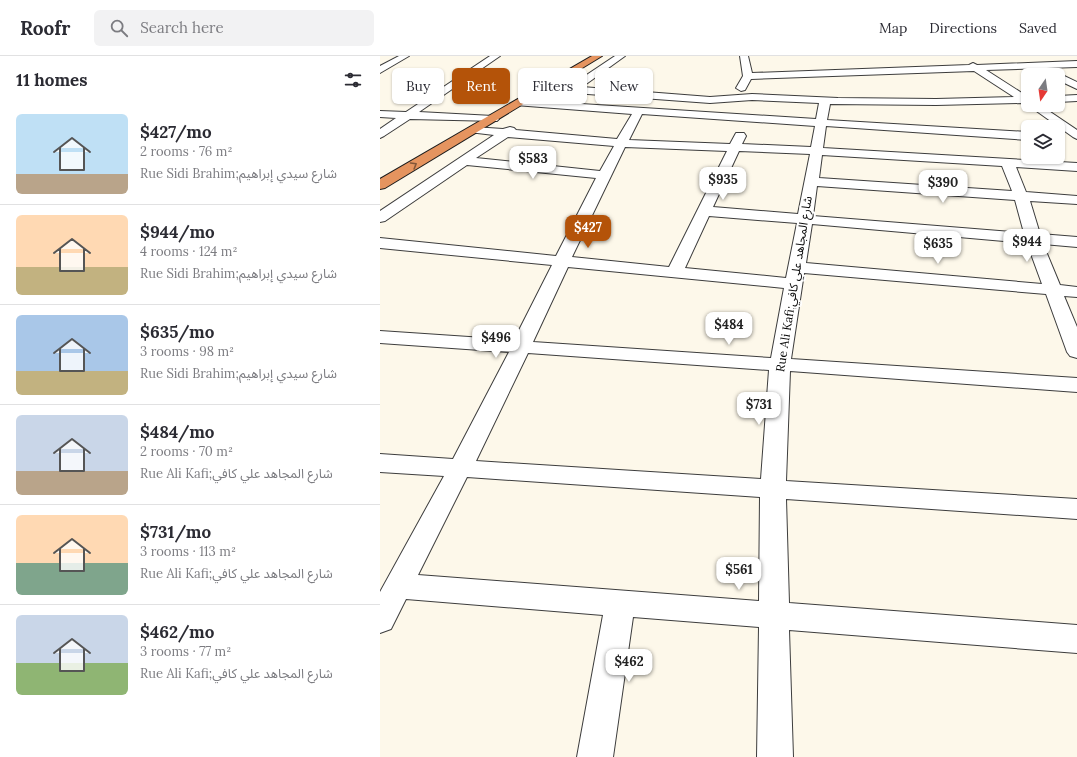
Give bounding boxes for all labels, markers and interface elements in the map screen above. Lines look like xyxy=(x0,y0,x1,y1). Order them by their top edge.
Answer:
search box xyxy=(94,10,374,46)
text: Roofr xyxy=(20,16,70,40)
icon: search xyxy=(108,17,130,39)
text: Search here xyxy=(140,18,224,37)
text: Map xyxy=(879,19,907,37)
text: Directions xyxy=(929,19,997,37)
text: Saved xyxy=(1019,19,1057,37)
chip: Buy xyxy=(392,68,444,104)
chip: Rent xyxy=(452,68,510,104)
chip: Filters xyxy=(518,68,587,104)
chip: New xyxy=(595,68,653,104)
north arrow xyxy=(1021,68,1065,112)
map controls xyxy=(1021,68,1065,164)
text: 11 homes xyxy=(16,69,88,91)
icon: filters xyxy=(342,69,364,91)
button: layers xyxy=(1021,120,1065,164)
text: $427/mo xyxy=(140,121,212,143)
icon: home xyxy=(48,130,96,178)
text: 2 rooms · 76 m² xyxy=(140,143,232,160)
pin: $583 xyxy=(509,146,557,180)
text: $583 xyxy=(518,150,548,167)
one-way arrow xyxy=(410,163,417,170)
text: Rue Sidi Brahim;شارع سيدي إبراهيم xyxy=(140,165,337,182)
pin: $935 xyxy=(699,167,747,201)
pin: $390 xyxy=(919,170,967,204)
text: $935 xyxy=(708,171,738,188)
text: $390 xyxy=(928,174,958,191)
street label: Rue Ali Kafi;شارع المجاهد علي كافي xyxy=(772,195,818,373)
pin: $427 xyxy=(564,215,612,249)
text: $427 xyxy=(574,219,602,236)
text: $944/mo xyxy=(140,221,215,243)
pin: $944 xyxy=(1003,229,1051,263)
icon: home xyxy=(48,231,96,279)
pin: $635 xyxy=(914,231,962,265)
text: $944 xyxy=(1012,233,1042,250)
text: $635 xyxy=(923,235,953,252)
text: 4 rooms · 124 m² xyxy=(140,243,237,260)
text: Rue Sidi Brahim;شارع سيدي إبراهيم xyxy=(140,265,337,282)
pin: $484 xyxy=(705,312,753,346)
text: $484 xyxy=(714,316,744,333)
text: $635/mo xyxy=(140,321,214,343)
pin: $496 xyxy=(472,325,520,359)
text: $496 xyxy=(481,329,511,346)
icon: home xyxy=(48,331,96,379)
text: 3 rooms · 98 m² xyxy=(140,343,234,360)
text: Rue Sidi Brahim;شارع سيدي إبراهيم xyxy=(140,365,337,382)
pin: $731 xyxy=(735,392,783,426)
text: $731 xyxy=(746,396,772,413)
text: $484/mo xyxy=(140,421,214,443)
icon: home xyxy=(48,431,96,479)
text: 2 rooms · 70 m² xyxy=(140,443,233,460)
text: Rue Ali Kafi;شارع المجاهد علي كافي xyxy=(140,465,333,482)
text: $731/mo xyxy=(140,521,211,543)
icon: home xyxy=(48,531,96,579)
text: 3 rooms · 113 m² xyxy=(140,543,236,560)
pin: $561 xyxy=(715,557,763,591)
text: $561 xyxy=(725,561,753,578)
text: Rue Ali Kafi;شارع المجاهد علي كافي xyxy=(140,565,333,582)
text: $462/mo xyxy=(140,621,214,643)
icon: home xyxy=(48,631,96,679)
text: 3 rooms · 77 m² xyxy=(140,643,231,660)
pin: $462 xyxy=(605,649,653,683)
text: $462 xyxy=(614,653,644,670)
text: Rue Ali Kafi;شارع المجاهد علي كافي xyxy=(140,665,333,682)

